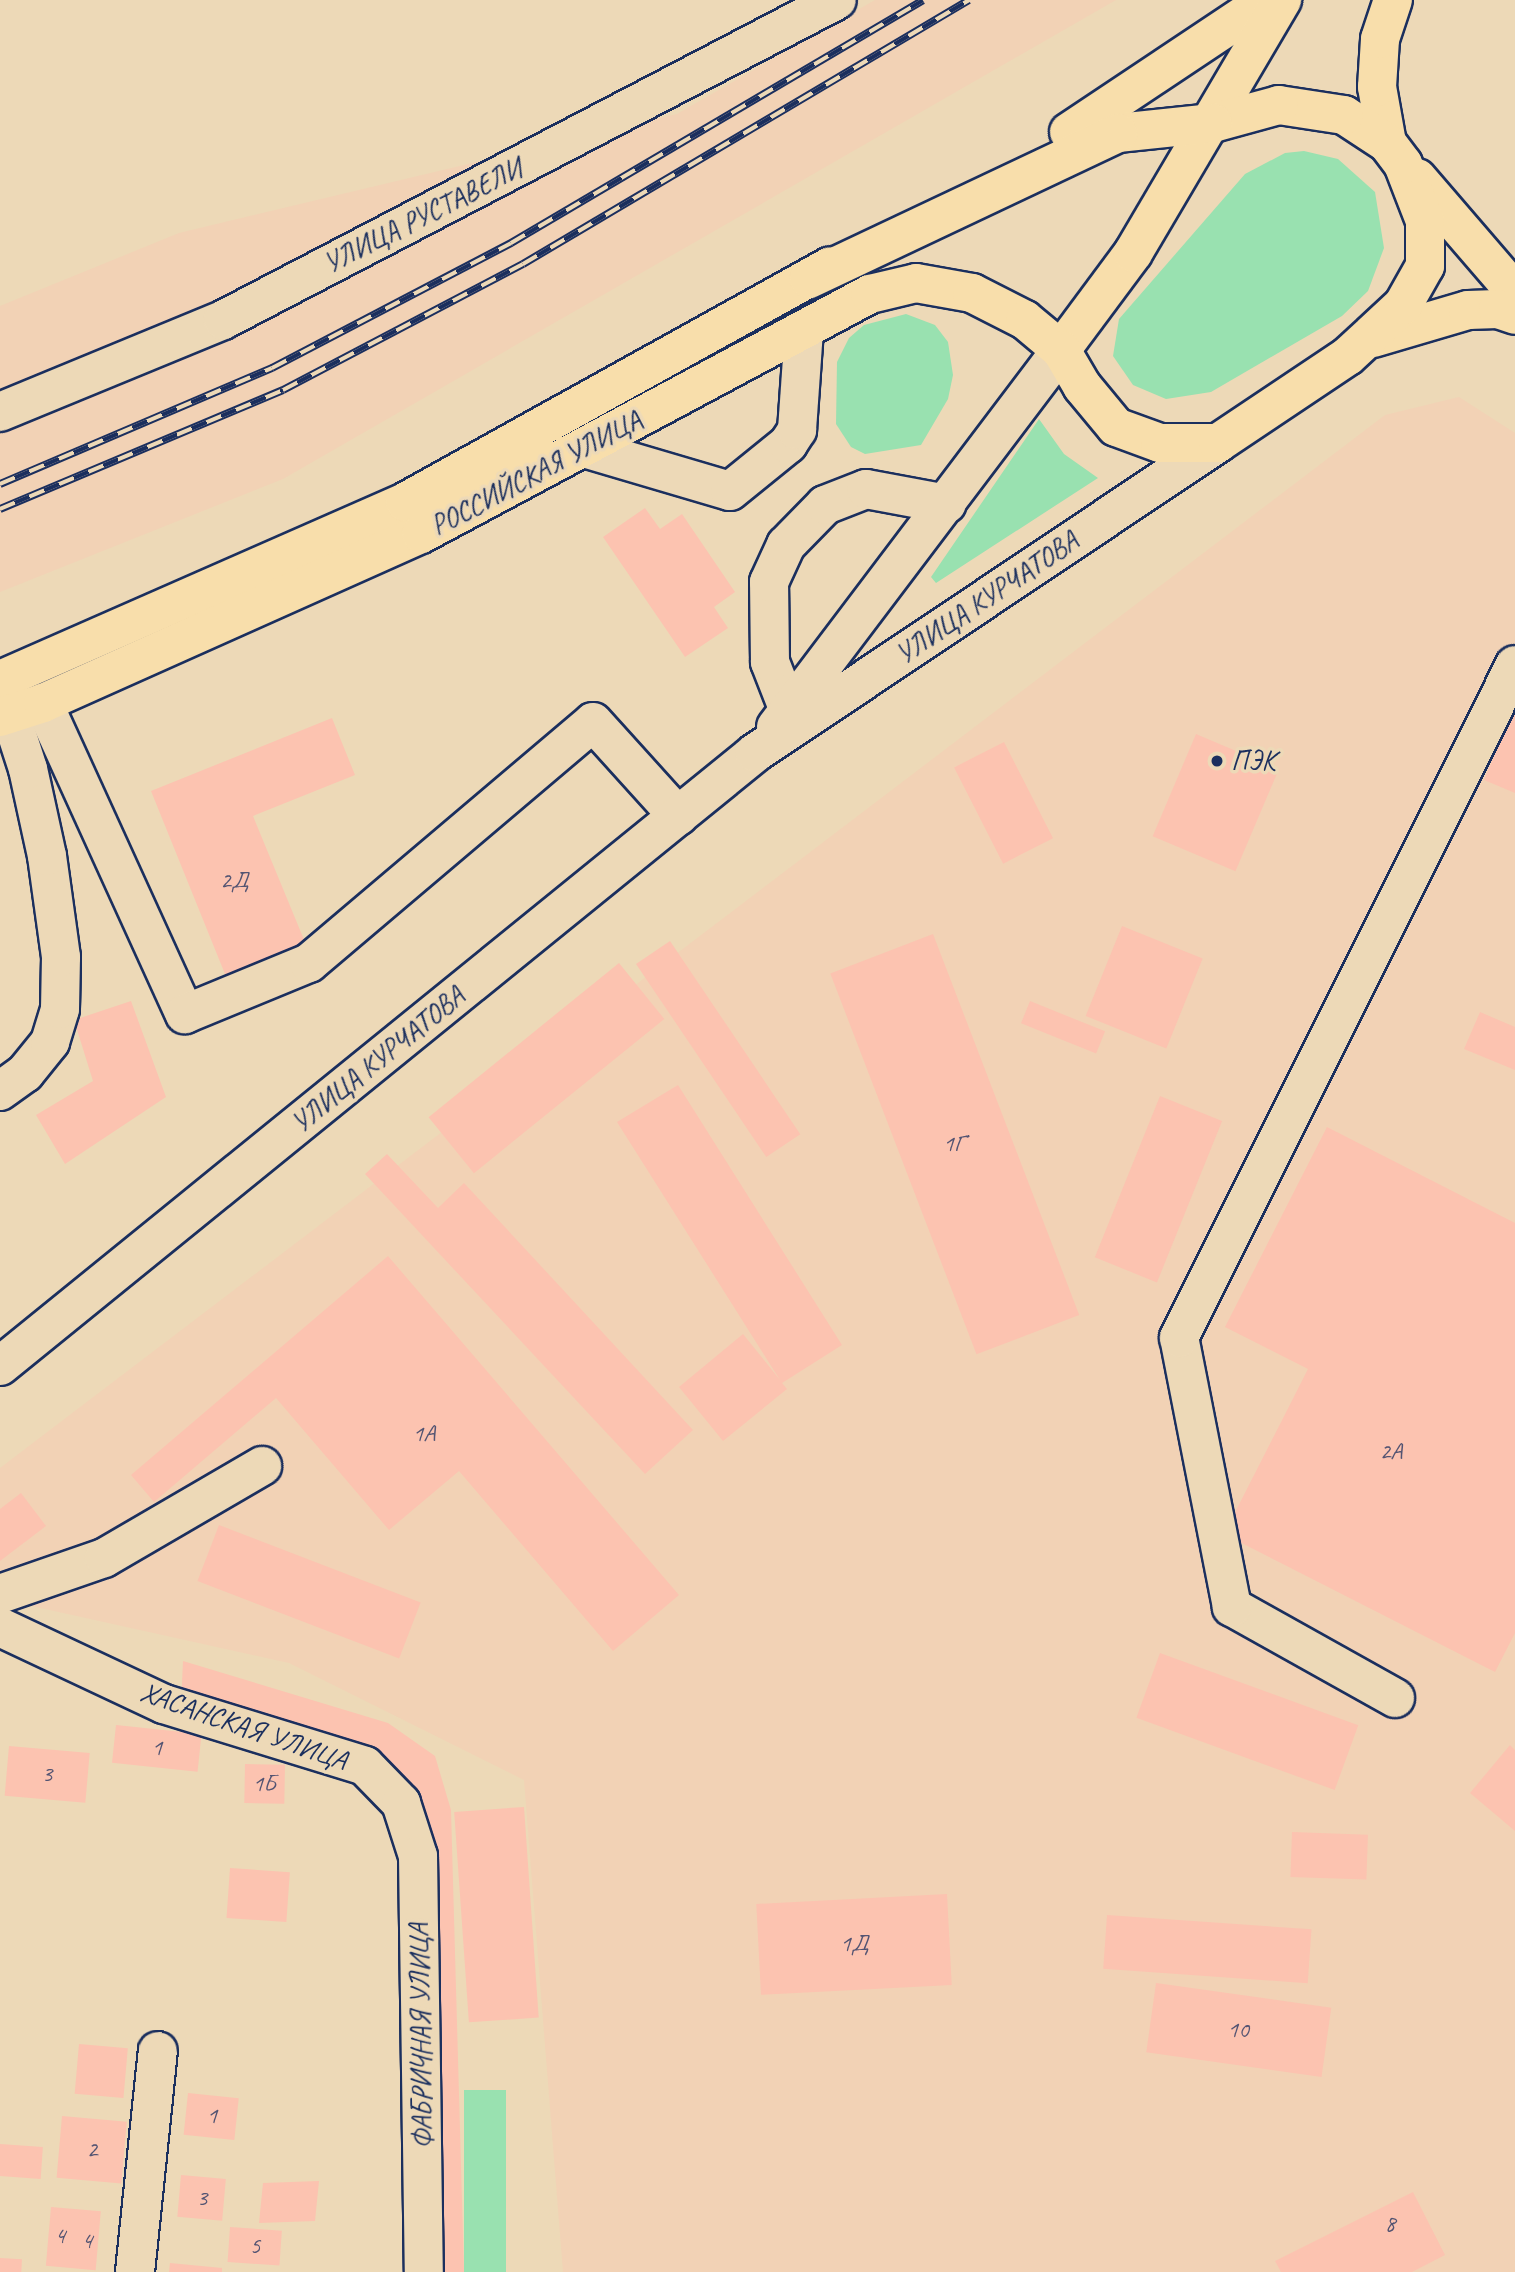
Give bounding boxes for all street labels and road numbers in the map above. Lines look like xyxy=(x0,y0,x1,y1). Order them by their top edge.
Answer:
street label: УЛИЦА РУСТАВЕЛИ xyxy=(318,152,528,280)
street label: РОССИЙСКАЯ УЛИЦА xyxy=(426,404,646,542)
street label: УЛИЦА КУРЧАТОВА xyxy=(890,525,1084,671)
street label: УЛИЦА КУРЧАТОВА xyxy=(285,980,471,1140)
street label: ХАСАНСКАЯ УЛИЦА xyxy=(137,1675,351,1777)
street label: ФАБРИЧНАЯ УЛИЦА xyxy=(402,1923,440,2149)

